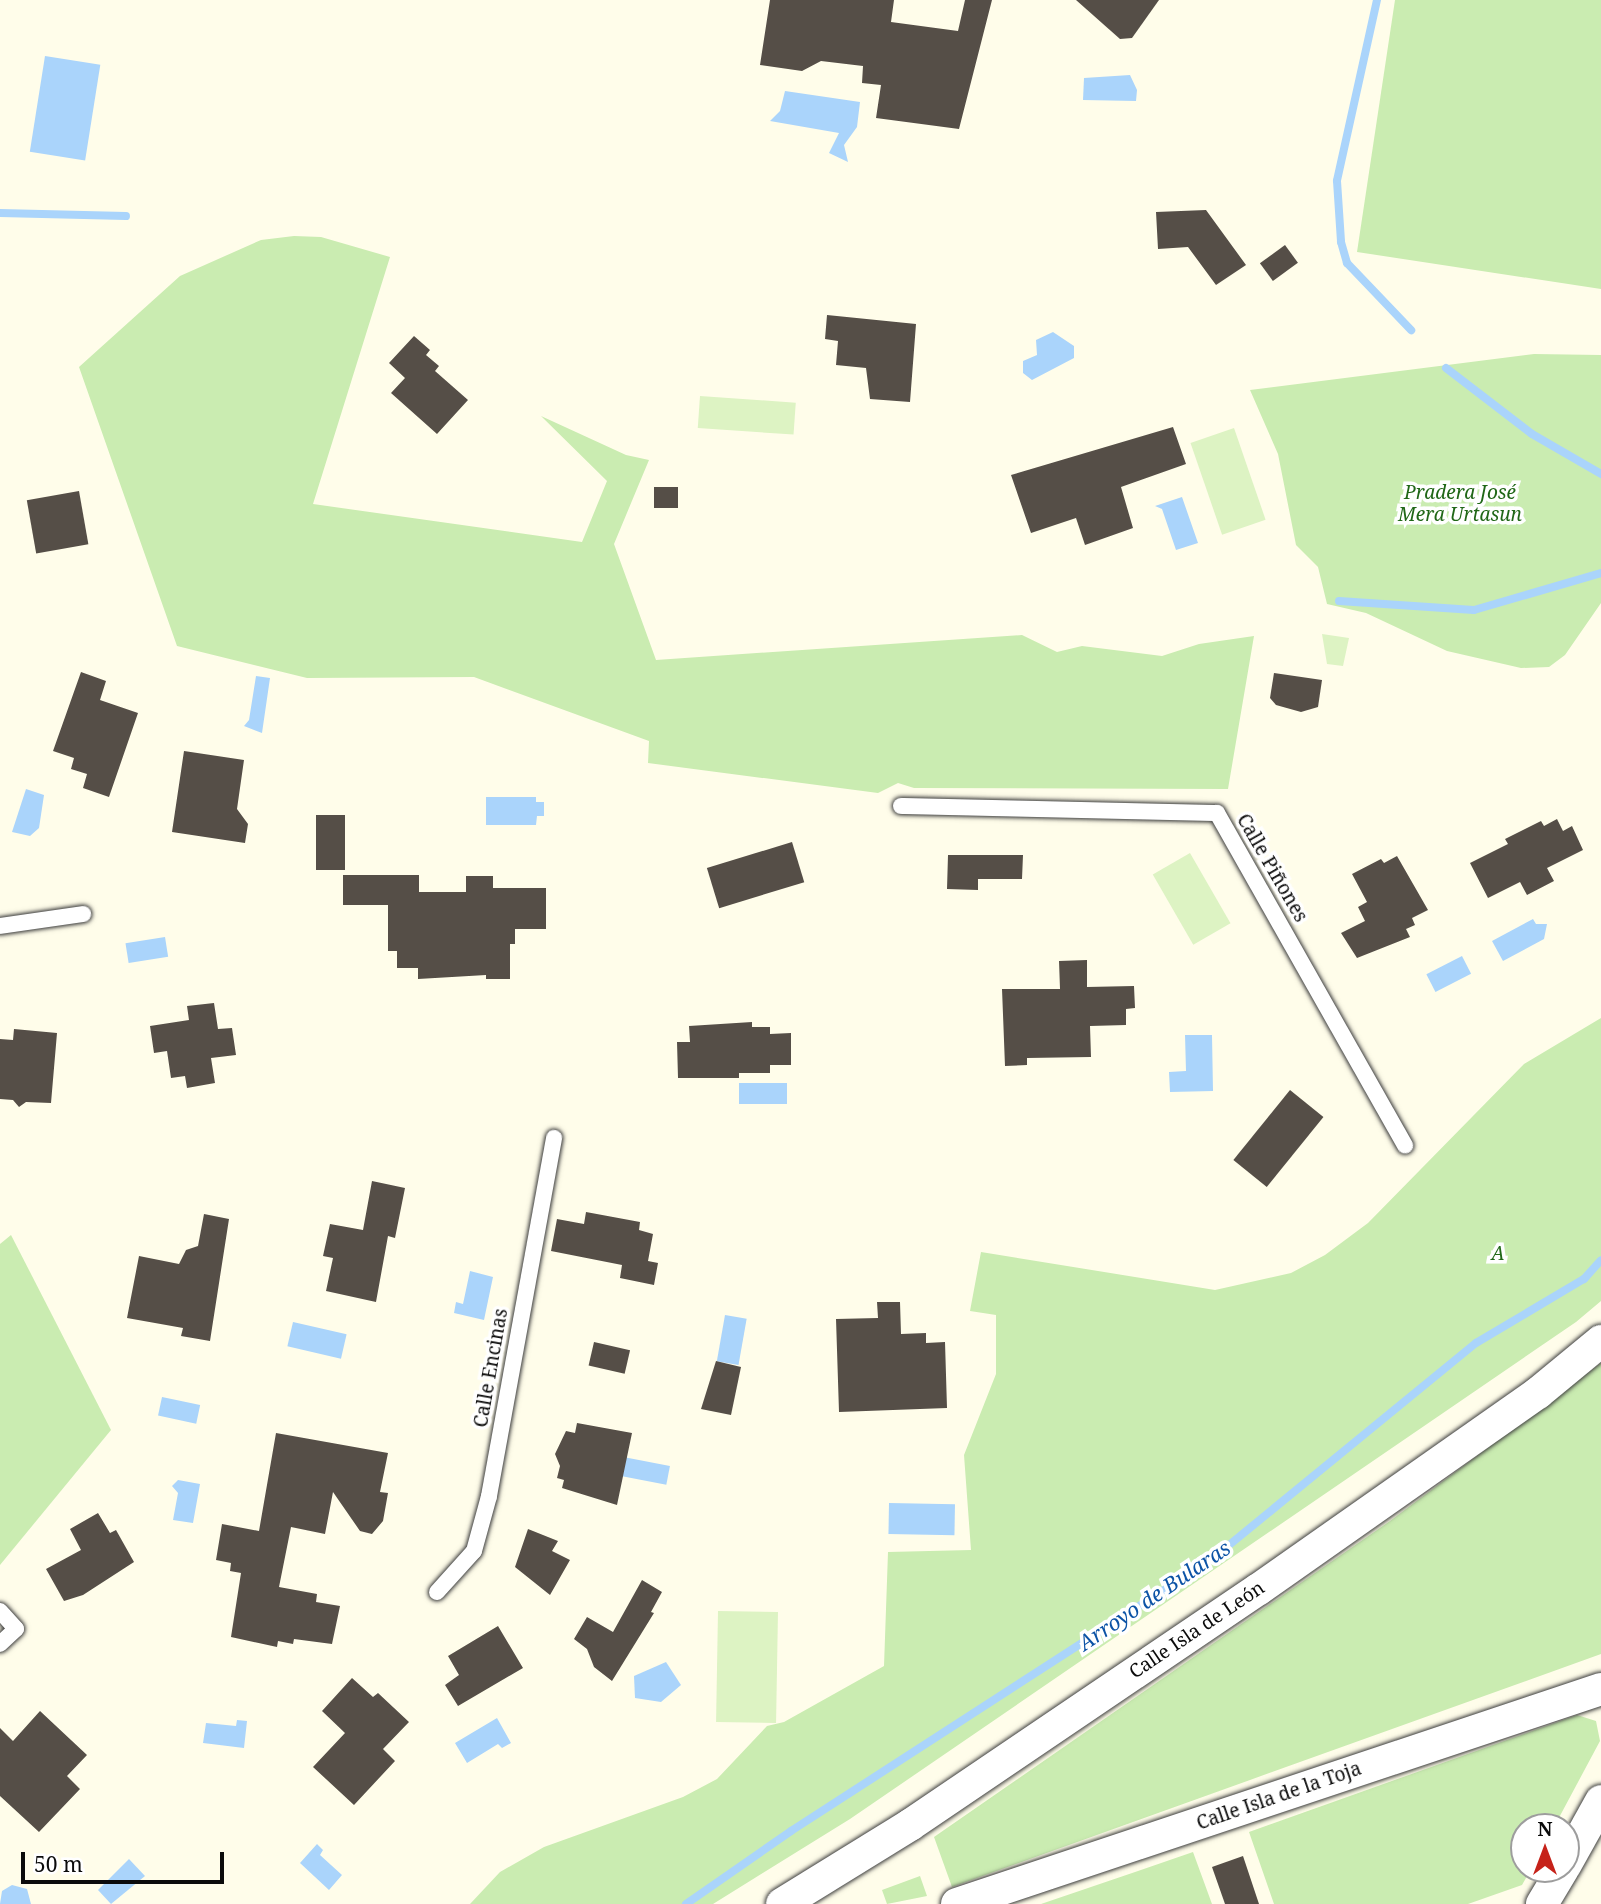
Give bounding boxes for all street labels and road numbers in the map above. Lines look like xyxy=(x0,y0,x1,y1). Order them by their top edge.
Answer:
street label: Calle Piñones xyxy=(1232,810,1312,926)
street label: Calle Encinas xyxy=(469,1307,513,1429)
street label: Calle Isla de León xyxy=(1125,1576,1269,1684)
street label: Calle Isla de la Toja xyxy=(1194,1757,1364,1835)

